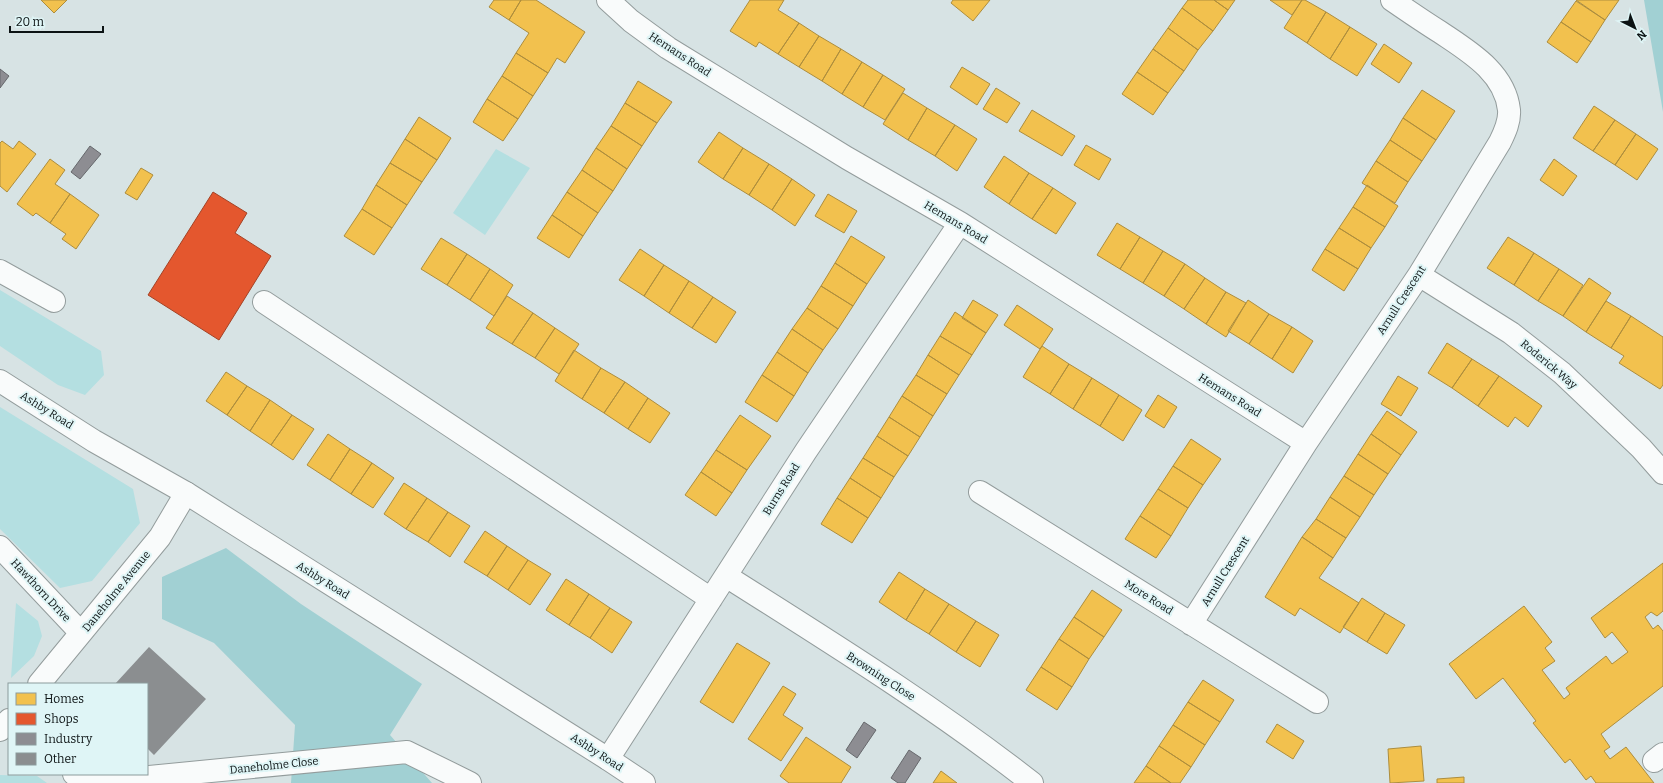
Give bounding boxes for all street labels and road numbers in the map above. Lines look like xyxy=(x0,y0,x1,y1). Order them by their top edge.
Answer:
street label: Hemans Road xyxy=(646,30,714,80)
street label: Hemans Road xyxy=(922,198,990,247)
street label: Arnull Crescent xyxy=(1374,263,1429,337)
street label: Roderick Way xyxy=(1518,337,1580,392)
street label: Hemans Road xyxy=(1196,371,1264,420)
street label: Ashby Road xyxy=(18,389,76,432)
street label: Burns Road xyxy=(760,461,803,518)
street label: Arnull Crescent xyxy=(1199,534,1252,608)
street label: Daneholme Avenue xyxy=(80,548,153,634)
street label: Hawthorn Drive xyxy=(8,556,73,624)
street label: Ashby Road xyxy=(294,559,352,602)
street label: More Road xyxy=(1122,577,1176,618)
street label: Browning Close xyxy=(844,649,918,703)
street label: Ashby Road xyxy=(568,731,626,774)
street label: Daneholme Close xyxy=(229,754,319,777)

